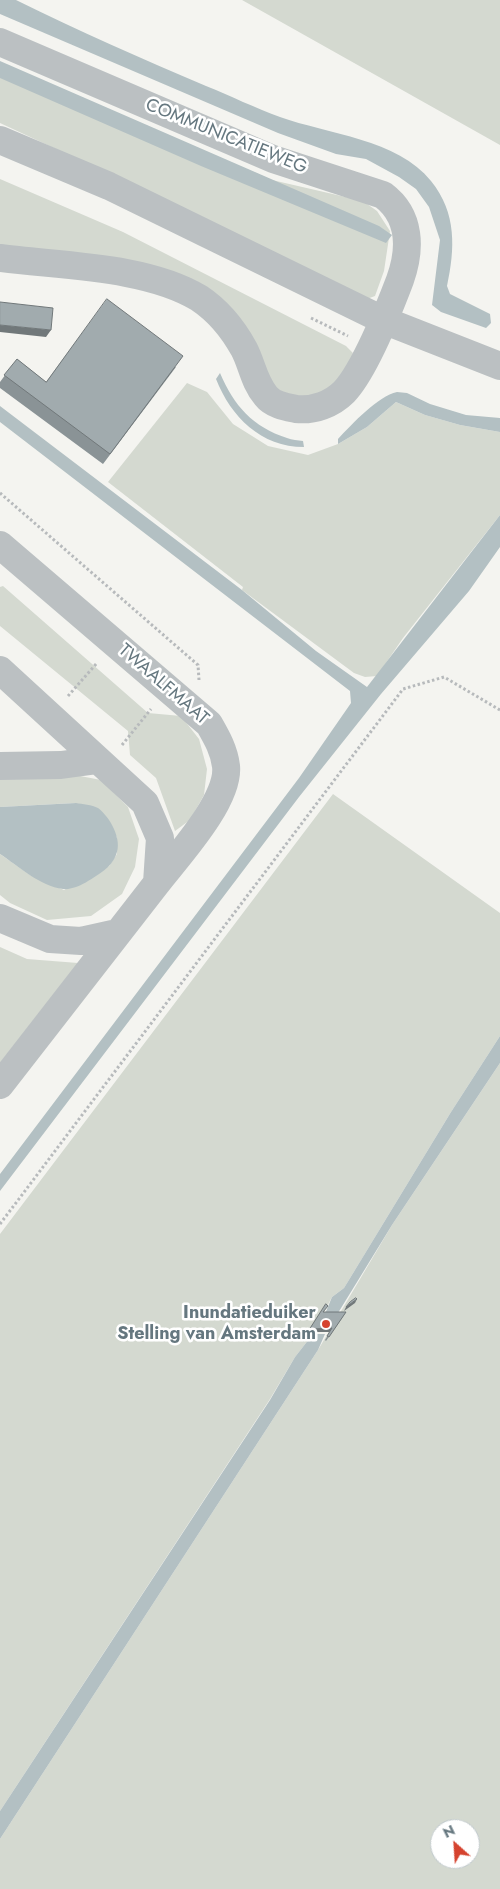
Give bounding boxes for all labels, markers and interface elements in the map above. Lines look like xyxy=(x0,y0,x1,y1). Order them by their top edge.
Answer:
street label: COMMUNICATIEWEG xyxy=(142,95,310,179)
street label: TWAALFMAAT xyxy=(114,640,212,730)
place label: Inundatieduiker Stelling van Amsterdam xyxy=(117,1303,316,1346)
marker: Inundatieduiker Stelling van Amsterdam xyxy=(320,1318,332,1330)
north arrow xyxy=(430,1819,480,1869)
text: N xyxy=(439,1820,458,1843)

